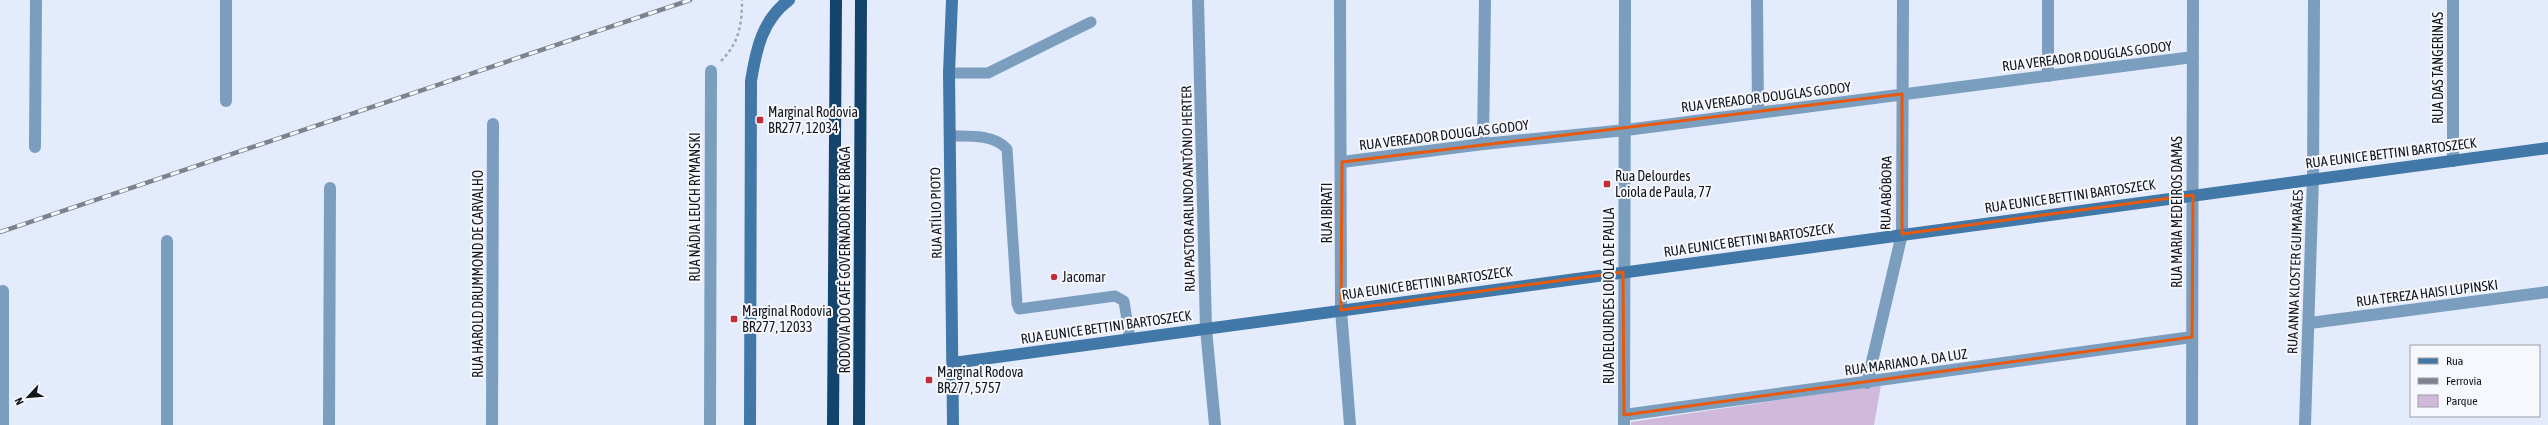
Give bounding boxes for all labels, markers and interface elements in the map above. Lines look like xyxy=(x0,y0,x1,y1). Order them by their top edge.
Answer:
street label: RUA DAS TANGERINAS xyxy=(2430,12,2446,124)
street label: RUA VEREADOR DOUGLAS GODOY xyxy=(2001,38,2174,74)
street label: RUA VEREADOR DOUGLAS GODOY xyxy=(1680,79,1853,115)
street label: RUA PASTOR ARLINDO ANTÔNIO HERTER xyxy=(1178,86,1198,292)
place label: Marginal Rodovia BR277, 12034 xyxy=(768,104,858,136)
marker: Marginal Rodovia BR277, 12034 xyxy=(755,115,765,125)
street label: RUA VEREADOR DOUGLAS GODOY xyxy=(1358,117,1531,153)
street label: RUA NÁDIA LEUCH RYMANSKI xyxy=(687,132,703,282)
street label: RUA EUNICE BETTINI BARTOSZECK xyxy=(2305,135,2478,171)
street label: RUA MARIA MEDEIROS DAMAS xyxy=(2169,136,2185,288)
street label: RODOVIA DO CAFÉ GOVERNADOR NEY BRAGA xyxy=(837,146,853,374)
street label: RUA ABÓBORA xyxy=(1877,156,1895,230)
street label: RUA ATÍLIO PIOTO xyxy=(927,167,945,259)
place label: Rua Delourdes Loiola de Paula, 77 xyxy=(1615,168,1712,200)
street label: RUA HAROLD DRUMMOND DE CARVALHO xyxy=(470,170,486,378)
street label: RUA EUNICE BETTINI BARTOSZECK xyxy=(1984,176,2157,216)
marker: Rua Delourdes Loiola de Paula, 77 xyxy=(1602,179,1612,189)
street label: RUA IBIRATI xyxy=(1319,183,1335,243)
street label: RUA ANNA KLOSTER GUIMARÃES xyxy=(2284,189,2306,354)
street label: RUA DELOURDES LOIOLA DE PAULA xyxy=(1601,208,1617,384)
street label: RUA EUNICE BETTINI BARTOSZECK xyxy=(1663,220,1836,260)
street label: RUA EUNICE BETTINI BARTOSZECK xyxy=(1341,263,1514,303)
place label: Jacomar xyxy=(1062,269,1106,285)
marker: Jacomar xyxy=(1049,272,1059,282)
street label: RUA TEREZA HAISI LUPINSKI xyxy=(2355,276,2499,310)
place label: Marginal Rodovia BR277, 12033 xyxy=(742,303,832,335)
street label: RUA EUNICE BETTINI BARTOSZECK xyxy=(1020,307,1193,347)
marker: Marginal Rodovia BR277, 12033 xyxy=(729,314,739,324)
street label: RUA MARIANO A. DA LUZ xyxy=(1844,345,1968,379)
legend xyxy=(2410,345,2540,417)
text: Rua xyxy=(2446,354,2463,368)
place label: Marginal Rodova BR277, 5757 xyxy=(937,364,1024,396)
text: Ferrovia xyxy=(2446,374,2482,388)
marker: Marginal Rodova BR277, 5757 xyxy=(924,375,934,385)
north arrow xyxy=(8,377,48,417)
text: Parque xyxy=(2446,394,2478,408)
text: N xyxy=(12,396,26,407)

